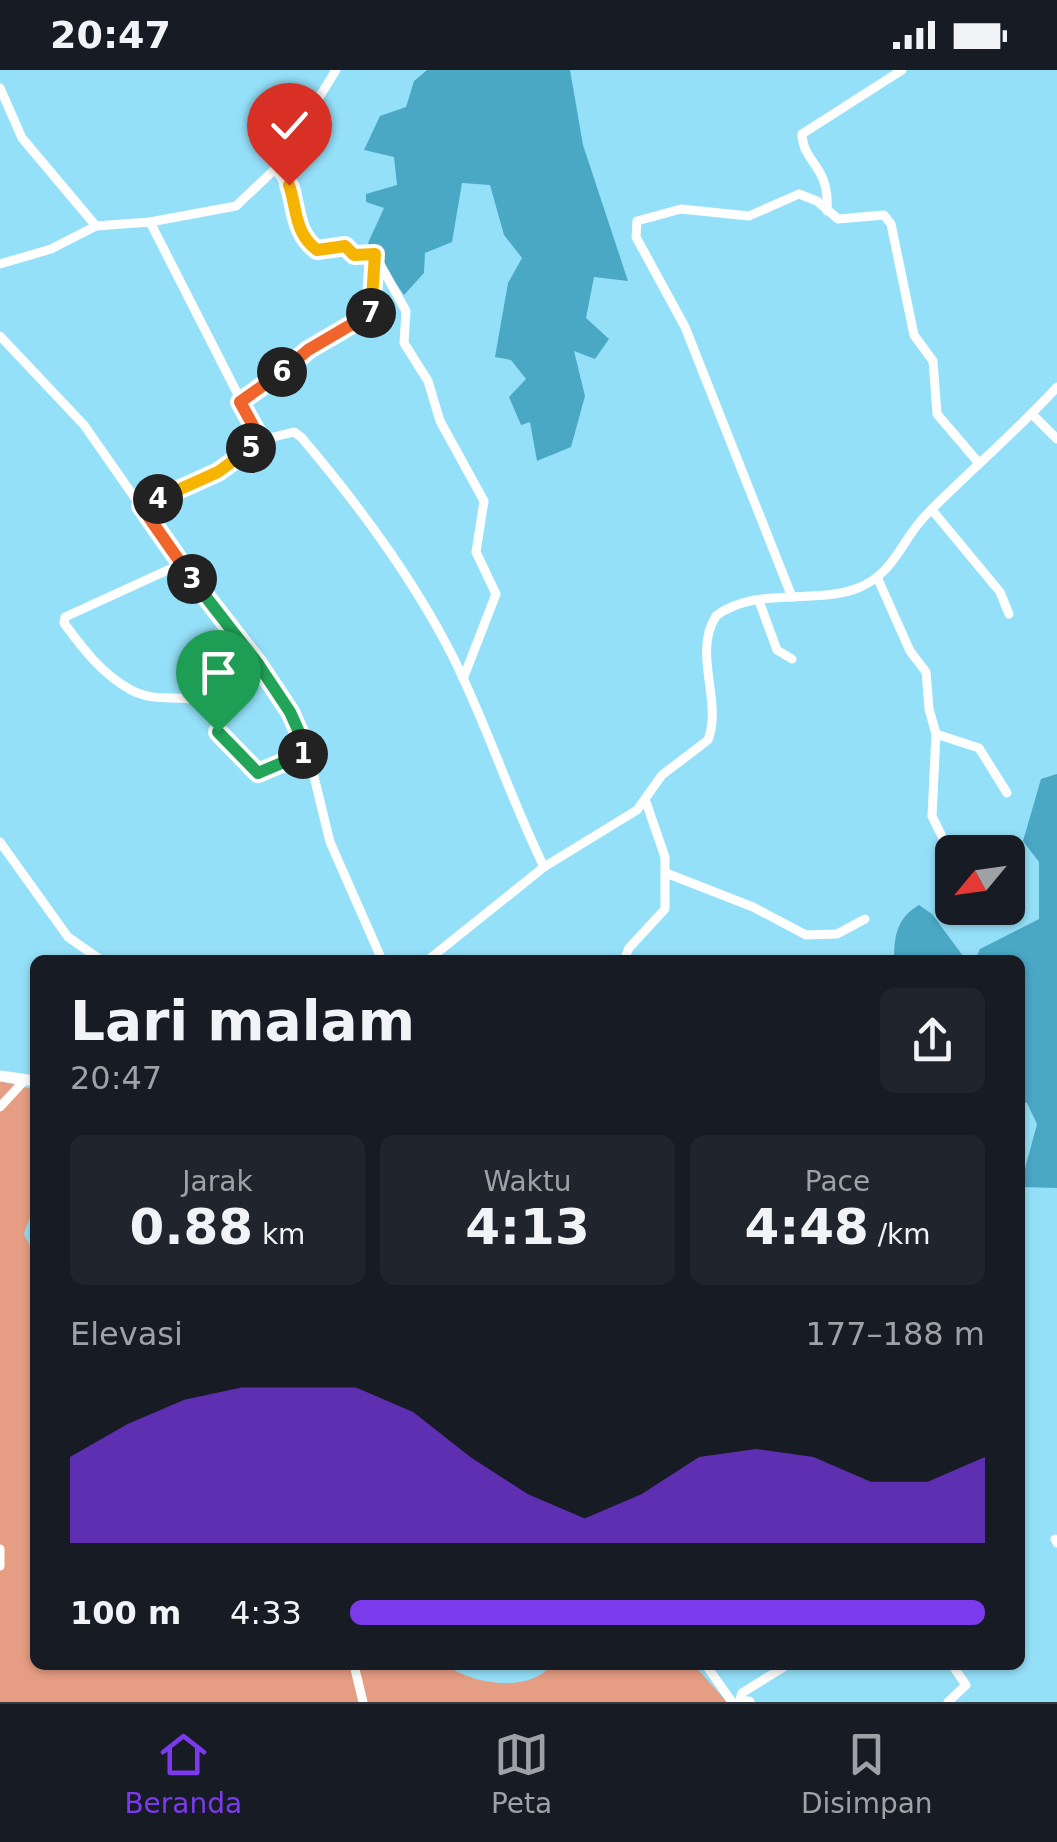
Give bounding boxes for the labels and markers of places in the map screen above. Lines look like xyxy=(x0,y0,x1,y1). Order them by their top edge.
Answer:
pin xyxy=(247,83,332,186)
pin: 7 xyxy=(346,288,396,338)
pin: 6 xyxy=(257,347,307,397)
pin: 5 xyxy=(226,423,276,473)
pin: 4 xyxy=(133,474,183,524)
pin: 3 xyxy=(167,554,217,604)
pin xyxy=(176,630,261,733)
pin: 1 xyxy=(278,729,328,779)

